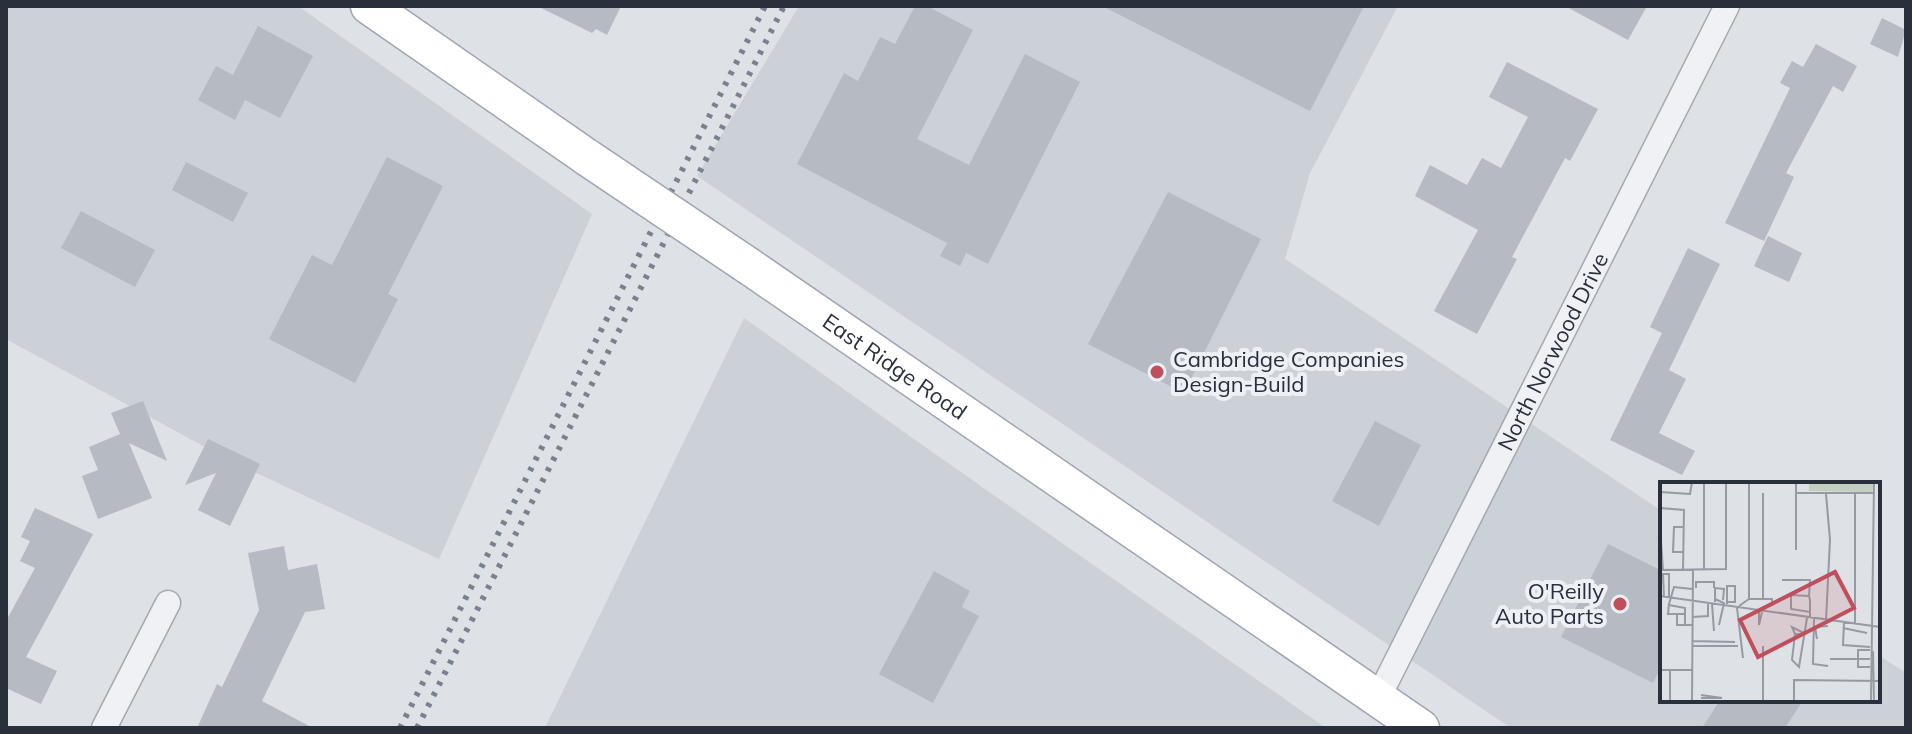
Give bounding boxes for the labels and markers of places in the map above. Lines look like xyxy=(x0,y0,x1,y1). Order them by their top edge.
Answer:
place label: Cambridge Companies Design-Build xyxy=(1173,345,1404,398)
marker: Cambridge Companies Design-Build xyxy=(1148,363,1166,381)
place label: O'Reilly Auto Parts xyxy=(1495,577,1604,630)
marker: O'Reilly Auto Parts xyxy=(1611,595,1629,613)

